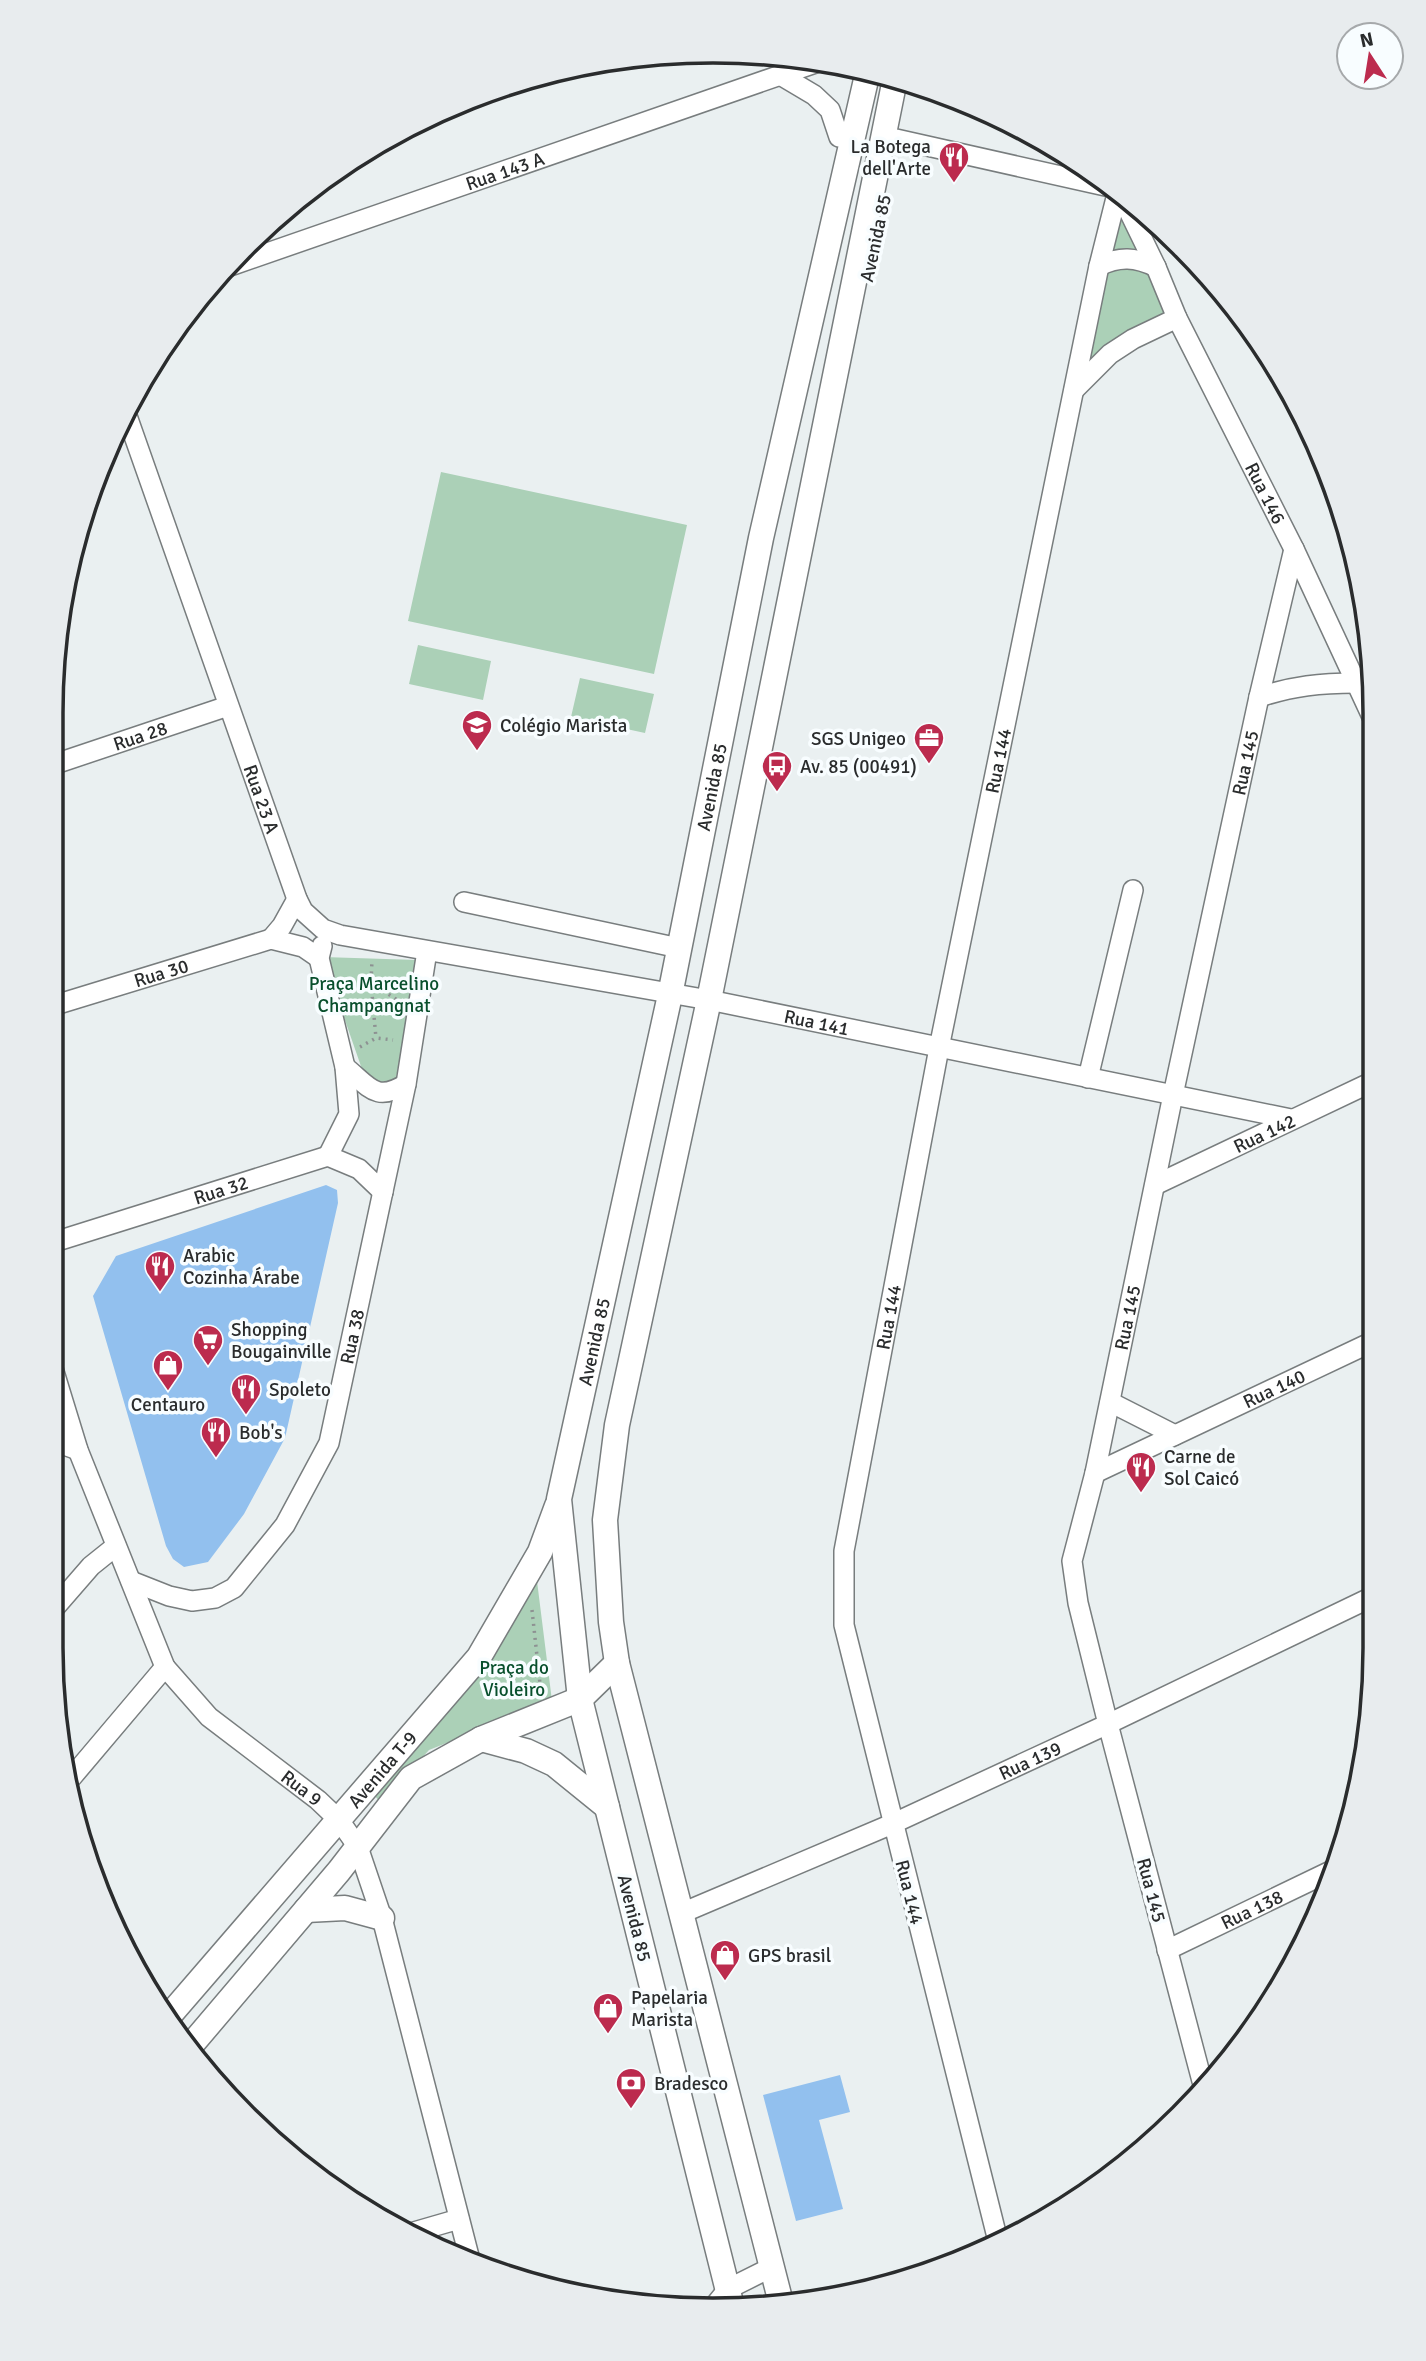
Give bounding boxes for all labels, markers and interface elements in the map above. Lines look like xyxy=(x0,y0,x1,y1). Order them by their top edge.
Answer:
north arrow xyxy=(1335,21,1405,91)
text: N xyxy=(1358,27,1376,53)
place label: La Botega dell'Arte xyxy=(851,135,931,181)
restaurant icon: La Botega dell'Arte xyxy=(937,140,971,184)
street label: Rua 143 A xyxy=(463,147,548,196)
street label: Avenida 85 xyxy=(855,192,897,284)
street label: Rua 146 xyxy=(1239,459,1290,528)
school or university icon: Colégio Marista xyxy=(460,708,494,752)
place label: Colégio Marista xyxy=(500,714,627,738)
street label: Rua 28 xyxy=(110,716,171,757)
office icon: SGS Unigeo xyxy=(912,721,946,765)
street label: Rua 144 xyxy=(980,726,1017,796)
place label: SGS Unigeo xyxy=(811,727,906,751)
street label: Rua 145 xyxy=(1227,728,1264,798)
street label: Avenida 85 xyxy=(692,741,733,833)
bus stop icon: Av. 85 (00491) xyxy=(760,749,794,793)
place label: Av. 85 (00491) xyxy=(800,755,917,779)
street label: Rua 23 A xyxy=(238,762,284,837)
street label: Rua 30 xyxy=(131,954,191,993)
park label: Praça Marcelino Champangnat xyxy=(309,972,439,1018)
street label: Rua 141 xyxy=(782,1005,851,1041)
street label: Rua 142 xyxy=(1230,1109,1300,1159)
street label: Rua 32 xyxy=(191,1171,251,1210)
place label: Arabic Cozinha Árabe xyxy=(183,1244,300,1290)
restaurant icon: Arabic Cozinha Árabe xyxy=(143,1249,177,1293)
street label: Rua 144 xyxy=(871,1282,907,1352)
street label: Rua 145 xyxy=(1110,1283,1146,1352)
street label: Avenida 85 xyxy=(573,1296,616,1388)
street label: Rua 38 xyxy=(335,1307,370,1367)
place label: Shopping Bougainville xyxy=(231,1318,332,1364)
supermarket icon: Shopping Bougainville xyxy=(191,1323,225,1367)
shop icon: Centauro xyxy=(151,1348,185,1392)
street label: Rua 140 xyxy=(1239,1364,1309,1414)
restaurant icon: Spoleto xyxy=(229,1372,263,1416)
place label: Spoleto xyxy=(269,1378,331,1402)
place label: Centauro xyxy=(131,1393,205,1417)
restaurant icon: Bob's xyxy=(199,1415,233,1459)
place label: Bob's xyxy=(239,1421,283,1445)
place label: Carne de Sol Caicó xyxy=(1164,1445,1239,1491)
restaurant icon: Carne de Sol Caicó xyxy=(1124,1450,1158,1494)
park label: Praça do Violeiro xyxy=(479,1656,549,1702)
street label: Avenida T-9 xyxy=(343,1727,423,1813)
street label: Rua 139 xyxy=(995,1736,1065,1786)
street label: Rua 9 xyxy=(276,1765,326,1812)
street label: Rua 145 xyxy=(1131,1855,1171,1925)
street label: Rua 144 xyxy=(889,1857,929,1927)
street label: Avenida 85 xyxy=(612,1872,656,1964)
street label: Rua 138 xyxy=(1217,1885,1287,1935)
shop icon: GPS brasil xyxy=(708,1938,742,1982)
place label: GPS brasil xyxy=(748,1944,831,1968)
place label: Papelaria Marista xyxy=(631,1986,708,2032)
shop icon: Papelaria Marista xyxy=(591,1991,625,2035)
bank icon: Bradesco xyxy=(614,2066,648,2110)
place label: Bradesco xyxy=(654,2072,728,2096)

